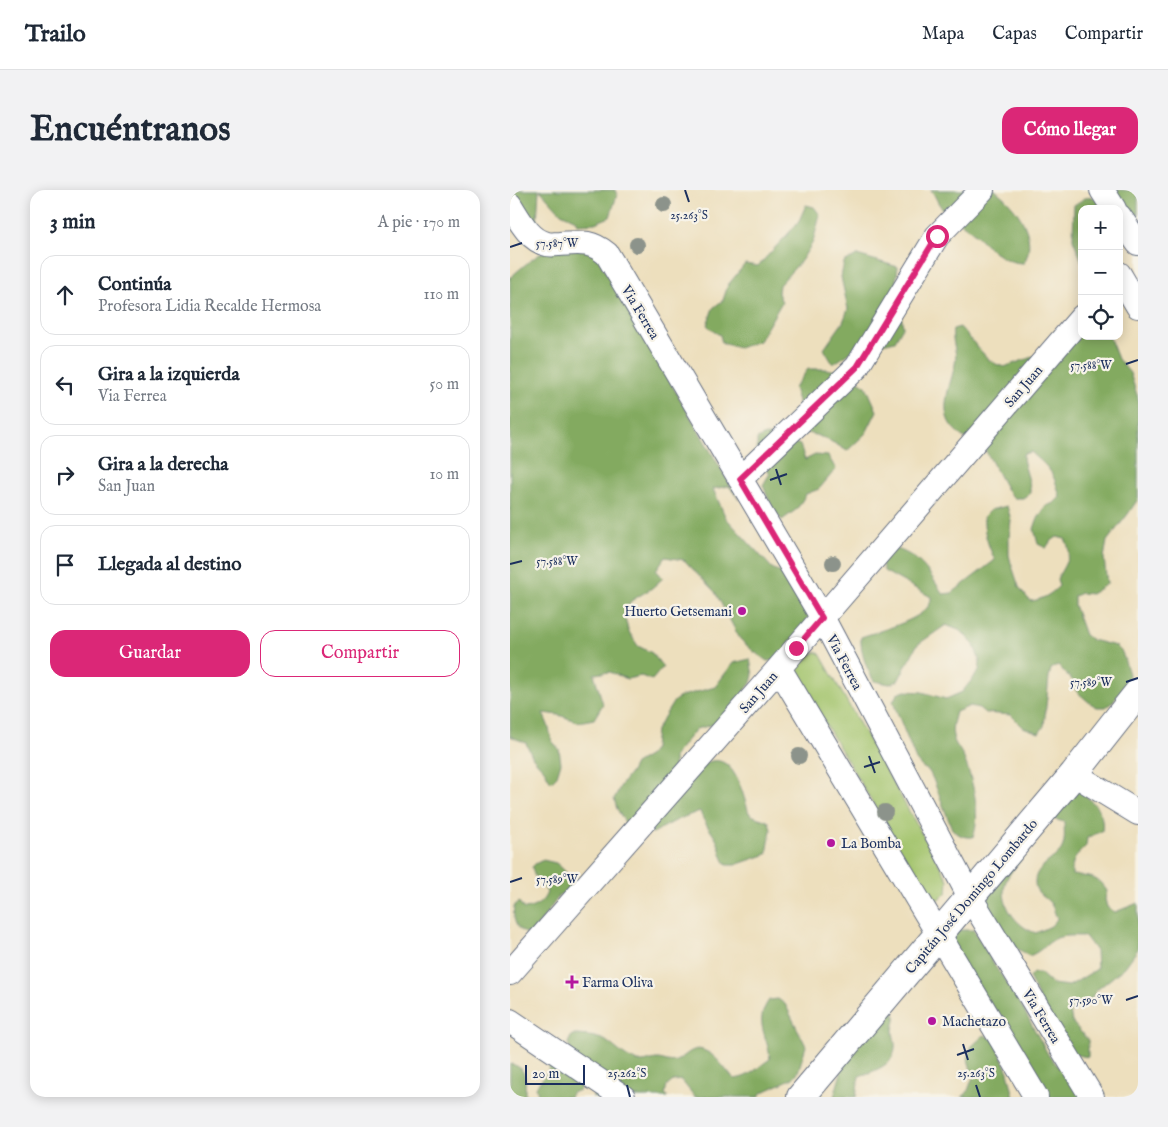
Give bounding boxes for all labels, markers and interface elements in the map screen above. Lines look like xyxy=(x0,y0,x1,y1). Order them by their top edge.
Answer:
text: Trailo xyxy=(25,19,86,50)
text: Mapa xyxy=(922,23,964,46)
text: Capas xyxy=(992,23,1037,46)
text: Compartir xyxy=(1065,23,1143,46)
button: Cómo llegar xyxy=(1002,107,1138,154)
text: Encuéntranos xyxy=(30,108,230,153)
map controls xyxy=(1078,205,1123,340)
button: + xyxy=(1078,205,1123,250)
text: 25.263°S xyxy=(670,208,708,223)
text: 3 min xyxy=(50,209,95,236)
text: A pie · 170 m xyxy=(378,213,460,233)
route start xyxy=(926,225,949,248)
text: 57.587°W xyxy=(536,236,579,251)
button: − xyxy=(1078,250,1123,295)
text: Continúa xyxy=(98,273,172,297)
icon: ahead xyxy=(51,281,79,309)
street label: Via Ferrea xyxy=(616,281,664,344)
text: 110 m xyxy=(423,285,459,305)
button: locate xyxy=(1078,295,1123,340)
text: Profesora Lidia Recalde Hermosa xyxy=(98,297,321,317)
text: 57.588°W xyxy=(1070,358,1112,373)
street label: San Juan xyxy=(1001,362,1047,411)
text: Gira a la izquierda xyxy=(98,363,240,387)
icon: left xyxy=(51,371,79,399)
text: 50 m xyxy=(430,375,459,395)
text: Via Ferrea xyxy=(98,387,167,407)
text: Gira a la derecha xyxy=(98,453,228,477)
icon: right xyxy=(51,461,79,489)
text: 10 m xyxy=(429,465,459,485)
text: San Juan xyxy=(98,477,155,497)
icon: arrive xyxy=(51,551,79,579)
text: Llegada al destino xyxy=(98,553,241,577)
text: 57.588°W xyxy=(536,554,578,569)
place label: Huerto Getsemani xyxy=(624,603,732,621)
marker: Huerto Getsemani xyxy=(736,605,748,617)
button: Guardar xyxy=(50,630,250,677)
button: Compartir xyxy=(260,630,460,677)
street label: Via Ferrea xyxy=(822,631,867,694)
route end xyxy=(785,637,808,660)
street label: San Juan xyxy=(736,668,782,717)
text: 57.589°W xyxy=(1070,675,1113,690)
street label: Capitán José Domingo Lombardo xyxy=(902,815,1042,978)
place label: La Bomba xyxy=(841,835,902,853)
marker: La Bomba xyxy=(825,837,837,849)
text: 57.589°W xyxy=(536,872,579,887)
place label: Farma Oliva xyxy=(582,974,654,992)
marker: Farma Oliva xyxy=(566,976,578,988)
street label: Via Ferrea xyxy=(1017,985,1065,1048)
text: 57.590°W xyxy=(1069,993,1113,1008)
place label: Machetazo xyxy=(942,1013,1006,1031)
marker: Machetazo xyxy=(926,1015,938,1027)
scale bar xyxy=(525,1062,585,1085)
text: 20 m xyxy=(532,1065,559,1083)
text: 25.262°S xyxy=(608,1066,646,1081)
text: 25.263°S xyxy=(957,1066,995,1081)

